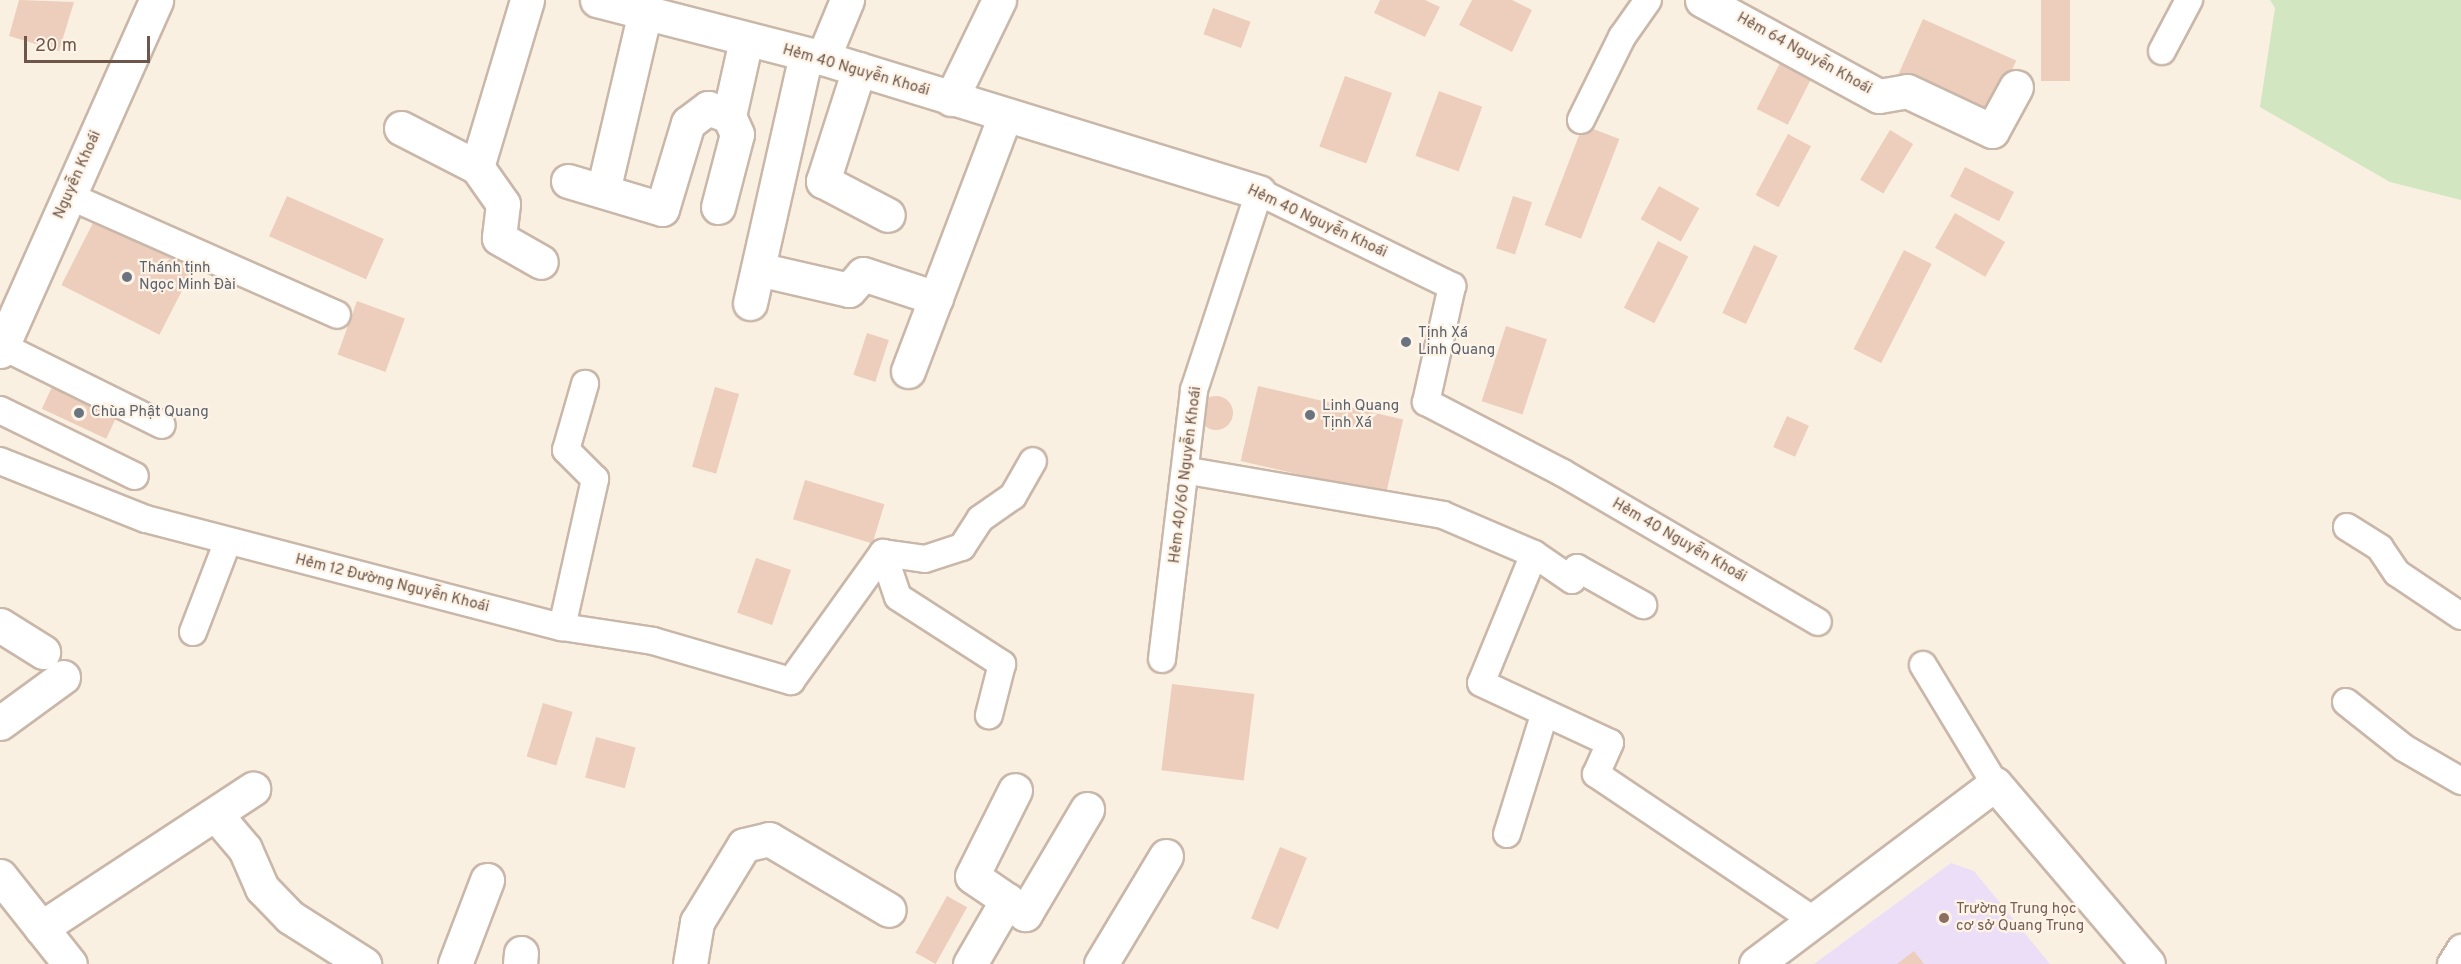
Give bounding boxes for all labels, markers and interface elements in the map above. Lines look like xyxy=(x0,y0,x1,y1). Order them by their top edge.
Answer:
street label: Hẻm 64 Nguyễn Khoái xyxy=(1733,9,1875,99)
scale bar xyxy=(27,24,153,62)
text: 20 m xyxy=(35,35,77,58)
street label: Hẻm 40 Nguyễn Khoái xyxy=(780,41,932,101)
street label: Nguyễn Khoái xyxy=(51,128,105,222)
street label: Hẻm 40 Nguyễn Khoái xyxy=(1244,182,1390,262)
place label: Thánh tịnh Ngọc Minh Đài xyxy=(139,259,236,294)
marker: Thánh tịnh Ngọc Minh Đài xyxy=(120,270,134,284)
place label: Tịnh Xá Linh Quang xyxy=(1418,324,1495,359)
marker: Tịnh Xá Linh Quang xyxy=(1399,335,1413,349)
street label: Hẻm 40/60 Nguyễn Khoái xyxy=(1166,386,1206,564)
place label: Linh Quang Tịnh Xá xyxy=(1322,397,1399,432)
place label: Chùa Phật Quang xyxy=(91,404,209,422)
marker: Chùa Phật Quang xyxy=(72,406,86,420)
marker: Linh Quang Tịnh Xá xyxy=(1303,408,1317,422)
street label: Hẻm 40 Nguyễn Khoái xyxy=(1609,495,1749,587)
street label: Hẻm 12 Đường Nguyễn Khoái xyxy=(293,551,491,617)
place label: Trường Trung học cơ sở Quang Trung xyxy=(1956,900,2085,935)
marker: Trường Trung học cơ sở Quang Trung xyxy=(1937,911,1951,925)

